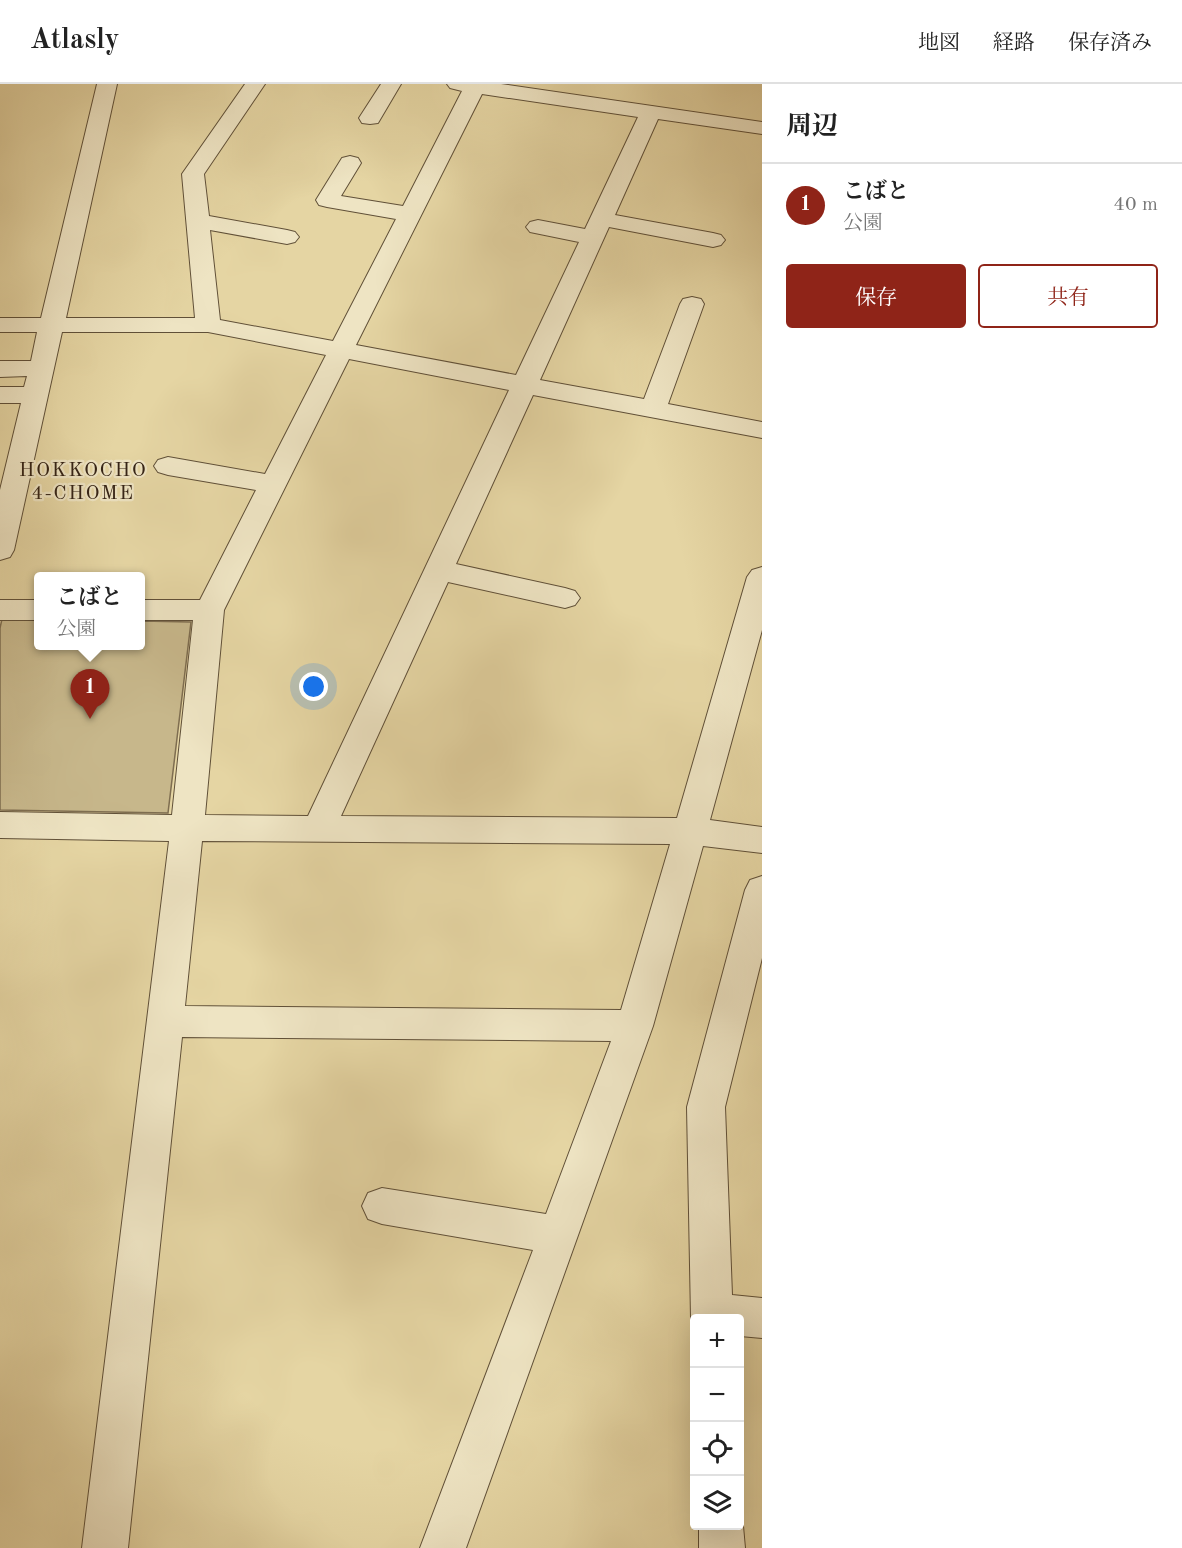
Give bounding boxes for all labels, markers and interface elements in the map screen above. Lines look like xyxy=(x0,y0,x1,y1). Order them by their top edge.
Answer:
text: Atlasly xyxy=(30,27,120,55)
text: 地図 xyxy=(918,33,960,54)
text: 経路 xyxy=(993,33,1035,54)
text: 保存済み xyxy=(1068,33,1152,54)
text: 周辺 xyxy=(786,114,838,140)
text: こばと xyxy=(843,181,909,203)
text: 1 xyxy=(800,195,811,215)
text: 40 m xyxy=(1113,195,1158,215)
text: 公園 xyxy=(843,214,883,234)
button: 保存 xyxy=(786,264,966,328)
button: 共有 xyxy=(978,264,1158,328)
district label: HOKKOCHO 4-CHOME xyxy=(19,461,147,504)
popup xyxy=(34,572,145,650)
text: こばと xyxy=(56,587,123,609)
text: 公園 xyxy=(56,620,96,640)
pin: 1 xyxy=(70,670,110,719)
your location xyxy=(299,672,328,701)
map controls xyxy=(690,1314,744,1530)
button: + xyxy=(690,1314,744,1368)
button: − xyxy=(690,1368,744,1422)
button: locate xyxy=(690,1422,744,1476)
button: layers xyxy=(690,1476,744,1530)

